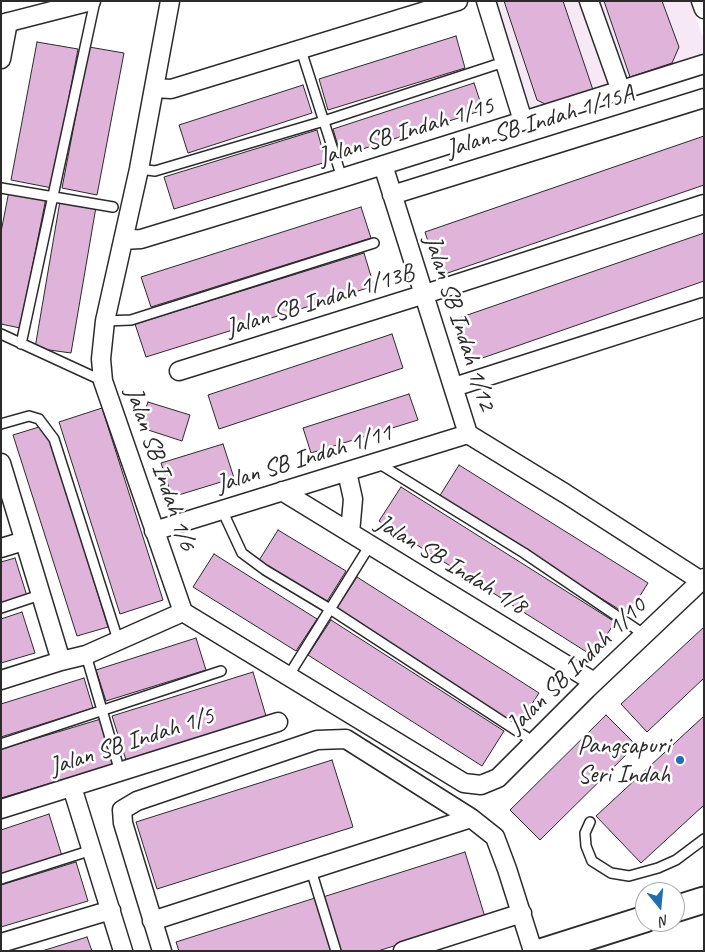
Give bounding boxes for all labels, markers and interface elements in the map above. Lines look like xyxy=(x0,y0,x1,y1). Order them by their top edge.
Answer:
street label: Jalan SB Indah 1/15A xyxy=(443,79,637,165)
street label: Jalan SB Indah 1/15 xyxy=(315,91,497,173)
street label: Jalan SB Indah 1/12 xyxy=(417,232,501,414)
street label: Jalan SB Indah 1/13B xyxy=(222,258,418,344)
street label: Jalan SB Indah 1/6 xyxy=(118,383,202,555)
street label: Jalan SB Indah 1/11 xyxy=(213,418,395,500)
street label: Jalan SB Indah 1/8 xyxy=(370,508,532,622)
street label: Jalan SB Indah 1/10 xyxy=(501,592,653,740)
street label: Jalan SB Indah 1/5 xyxy=(46,701,218,783)
place label: Pangsapuri Seri Indah xyxy=(577,731,670,790)
marker: Pangsapuri Seri Indah xyxy=(674,754,686,766)
north arrow xyxy=(635,882,685,932)
text: N xyxy=(658,911,671,930)

